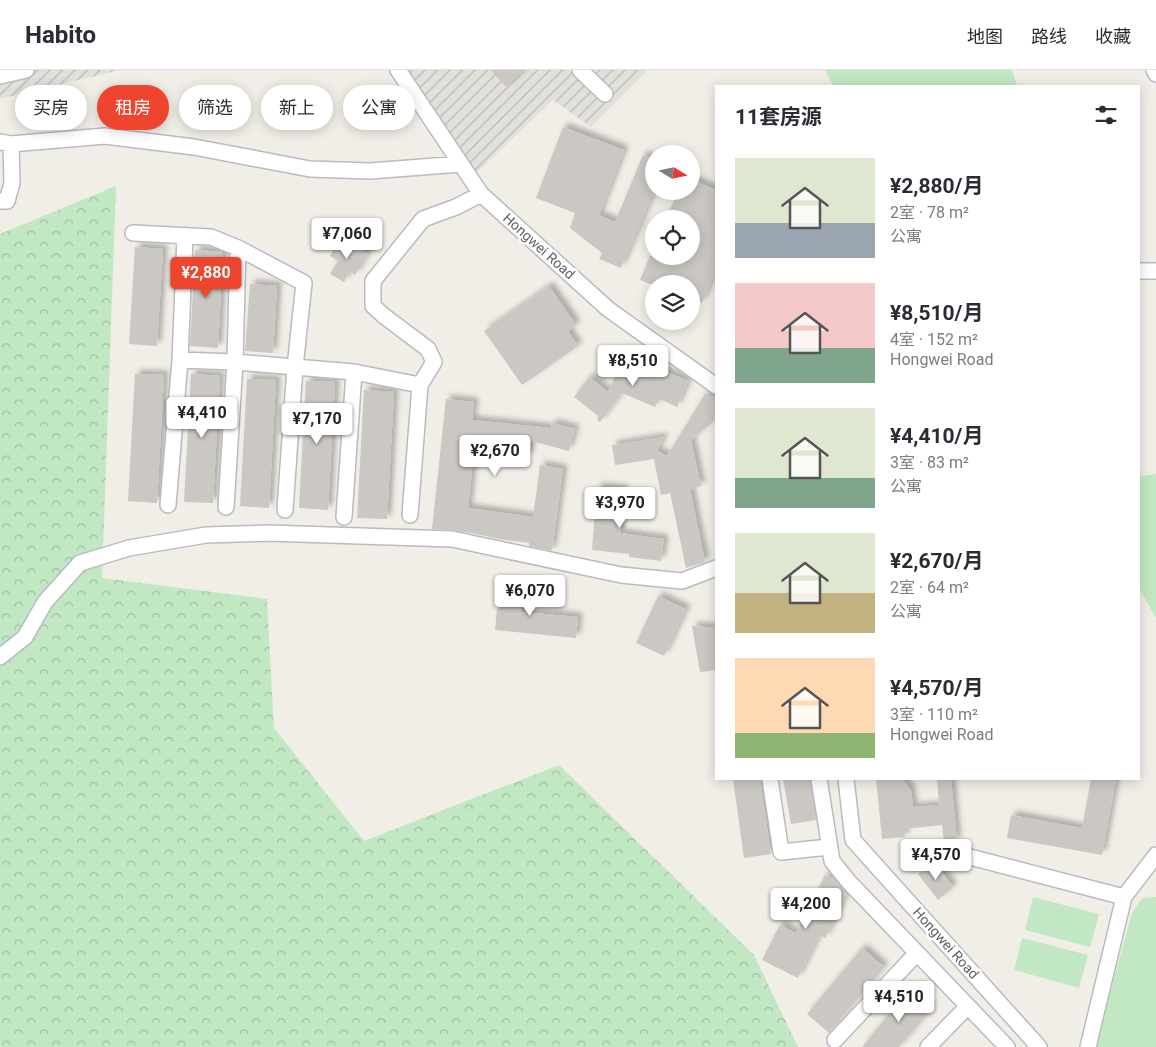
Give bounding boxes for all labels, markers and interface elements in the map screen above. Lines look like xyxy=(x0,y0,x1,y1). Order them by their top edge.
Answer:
text: Habito xyxy=(25,21,96,49)
text: 地图 xyxy=(967,26,1003,47)
text: 路线 xyxy=(1031,26,1067,47)
text: 收藏 xyxy=(1095,26,1131,47)
chip: 买房 xyxy=(15,85,87,130)
chip: 租房 xyxy=(97,85,169,130)
chip: 筛选 xyxy=(179,85,251,130)
chip: 新上 xyxy=(261,85,333,130)
chip: 公寓 xyxy=(343,85,415,130)
icon: filters xyxy=(1092,101,1120,129)
text: 11套房源 xyxy=(735,105,822,129)
north arrow xyxy=(645,145,700,200)
map controls xyxy=(645,145,700,330)
text: ¥2,880/月 xyxy=(890,174,983,198)
icon: home xyxy=(775,178,835,238)
text: 2室 · 78 m² xyxy=(890,203,969,222)
street label: Hongwei Road xyxy=(500,210,578,282)
button: locate xyxy=(645,210,700,265)
pin: ¥7,060 xyxy=(306,218,388,260)
text: ¥7,060 xyxy=(322,224,372,243)
text: 公寓 xyxy=(890,227,922,246)
pin: ¥2,880 xyxy=(165,256,247,299)
text: ¥2,880 xyxy=(181,263,231,282)
button: layers xyxy=(645,275,700,330)
text: ¥8,510/月 xyxy=(890,301,983,325)
icon: home xyxy=(775,303,835,363)
text: 4室 · 152 m² xyxy=(890,330,978,349)
pin: ¥8,510 xyxy=(592,344,674,387)
text: Hongwei Road xyxy=(890,350,993,369)
text: ¥8,510 xyxy=(608,351,658,370)
pin: ¥4,410 xyxy=(161,396,243,439)
pin: ¥7,170 xyxy=(276,402,358,445)
text: ¥4,410 xyxy=(177,403,227,422)
text: ¥7,170 xyxy=(292,409,342,428)
text: ¥4,410/月 xyxy=(890,424,983,448)
icon: home xyxy=(775,428,835,488)
pin: ¥2,670 xyxy=(454,434,536,477)
text: ¥2,670 xyxy=(470,441,520,460)
text: 3室 · 83 m² xyxy=(890,453,969,472)
text: 公寓 xyxy=(890,477,922,496)
pin: ¥3,970 xyxy=(579,486,661,529)
text: ¥3,970 xyxy=(595,493,645,512)
text: ¥2,670/月 xyxy=(890,549,983,573)
icon: home xyxy=(775,553,835,613)
pin: ¥6,070 xyxy=(489,574,571,617)
text: 2室 · 64 m² xyxy=(890,578,969,597)
text: ¥6,070 xyxy=(505,581,555,600)
text: 公寓 xyxy=(890,602,922,621)
text: ¥4,570/月 xyxy=(890,676,983,700)
icon: home xyxy=(775,678,835,738)
text: 3室 · 110 m² xyxy=(890,705,978,724)
text: Hongwei Road xyxy=(890,725,993,744)
pin: ¥4,570 xyxy=(895,838,977,881)
text: ¥4,570 xyxy=(911,845,961,864)
pin: ¥4,200 xyxy=(765,888,847,930)
text: ¥4,200 xyxy=(781,894,831,913)
street label: Hongwei Road xyxy=(910,904,982,982)
pin: ¥4,510 xyxy=(858,980,940,1023)
text: ¥4,510 xyxy=(874,987,924,1006)

